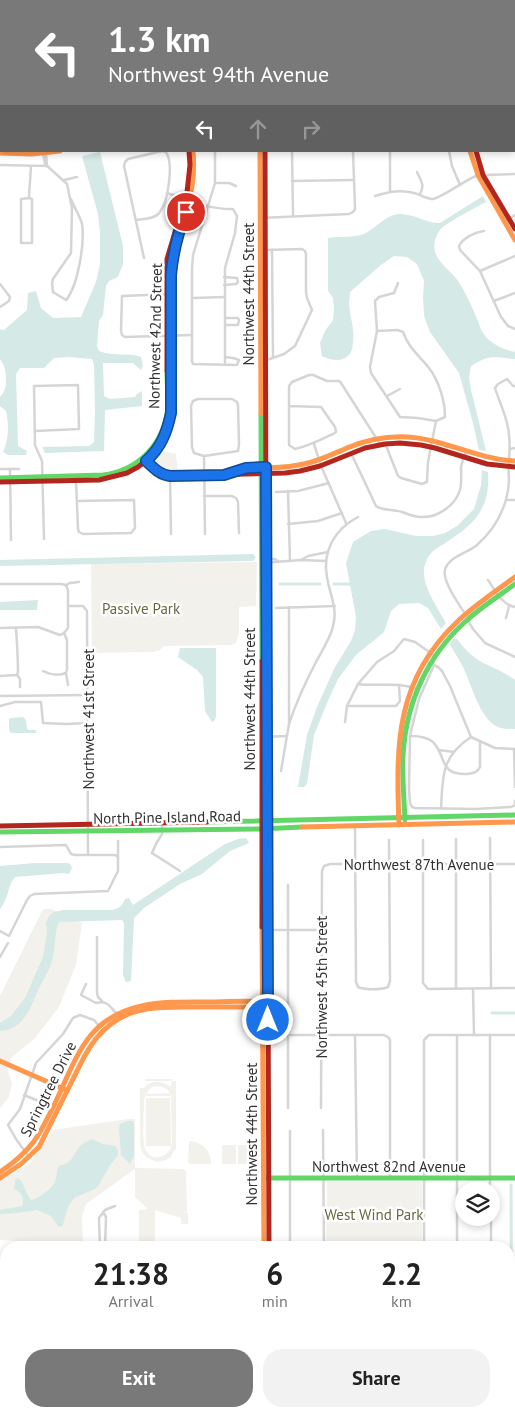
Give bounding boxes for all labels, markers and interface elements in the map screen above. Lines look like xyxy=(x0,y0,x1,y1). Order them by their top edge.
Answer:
text: 1.3 km xyxy=(108,16,211,62)
icon: left xyxy=(25,20,90,85)
text: Northwest 94th Avenue xyxy=(108,60,329,88)
icon: left xyxy=(191,115,219,143)
icon: ahead xyxy=(244,115,272,143)
icon: right xyxy=(297,115,325,143)
pin xyxy=(165,191,207,233)
icon: arrive xyxy=(172,198,200,226)
street label: Northwest 44th Street xyxy=(239,223,258,365)
street label: Northwest 42nd Street xyxy=(144,263,166,409)
park label: Passive Park xyxy=(102,599,181,618)
street label: Northwest 44th Street xyxy=(240,628,259,770)
street label: Northwest 41st Street xyxy=(79,649,98,789)
street label: North Pine Island Road xyxy=(93,806,241,828)
street label: Northwest 87th Avenue xyxy=(344,855,494,874)
street label: Northwest 45th Street xyxy=(312,916,331,1058)
position arrow xyxy=(241,993,293,1045)
street label: Springtree Drive xyxy=(16,1038,80,1140)
street label: Northwest 44th Street xyxy=(242,1063,261,1205)
street label: Northwest 82nd Avenue xyxy=(312,1157,466,1176)
map controls xyxy=(455,1181,500,1226)
button: layers xyxy=(455,1181,500,1226)
park label: West Wind Park xyxy=(325,1205,424,1224)
text: 21:38 xyxy=(93,1254,169,1293)
text: 6 xyxy=(266,1254,283,1293)
text: 2.2 xyxy=(381,1254,422,1293)
text: Arrival xyxy=(108,1291,153,1311)
text: min xyxy=(262,1291,288,1311)
text: km xyxy=(391,1291,412,1311)
button: Exit xyxy=(25,1349,253,1407)
button: Share xyxy=(263,1349,490,1407)

